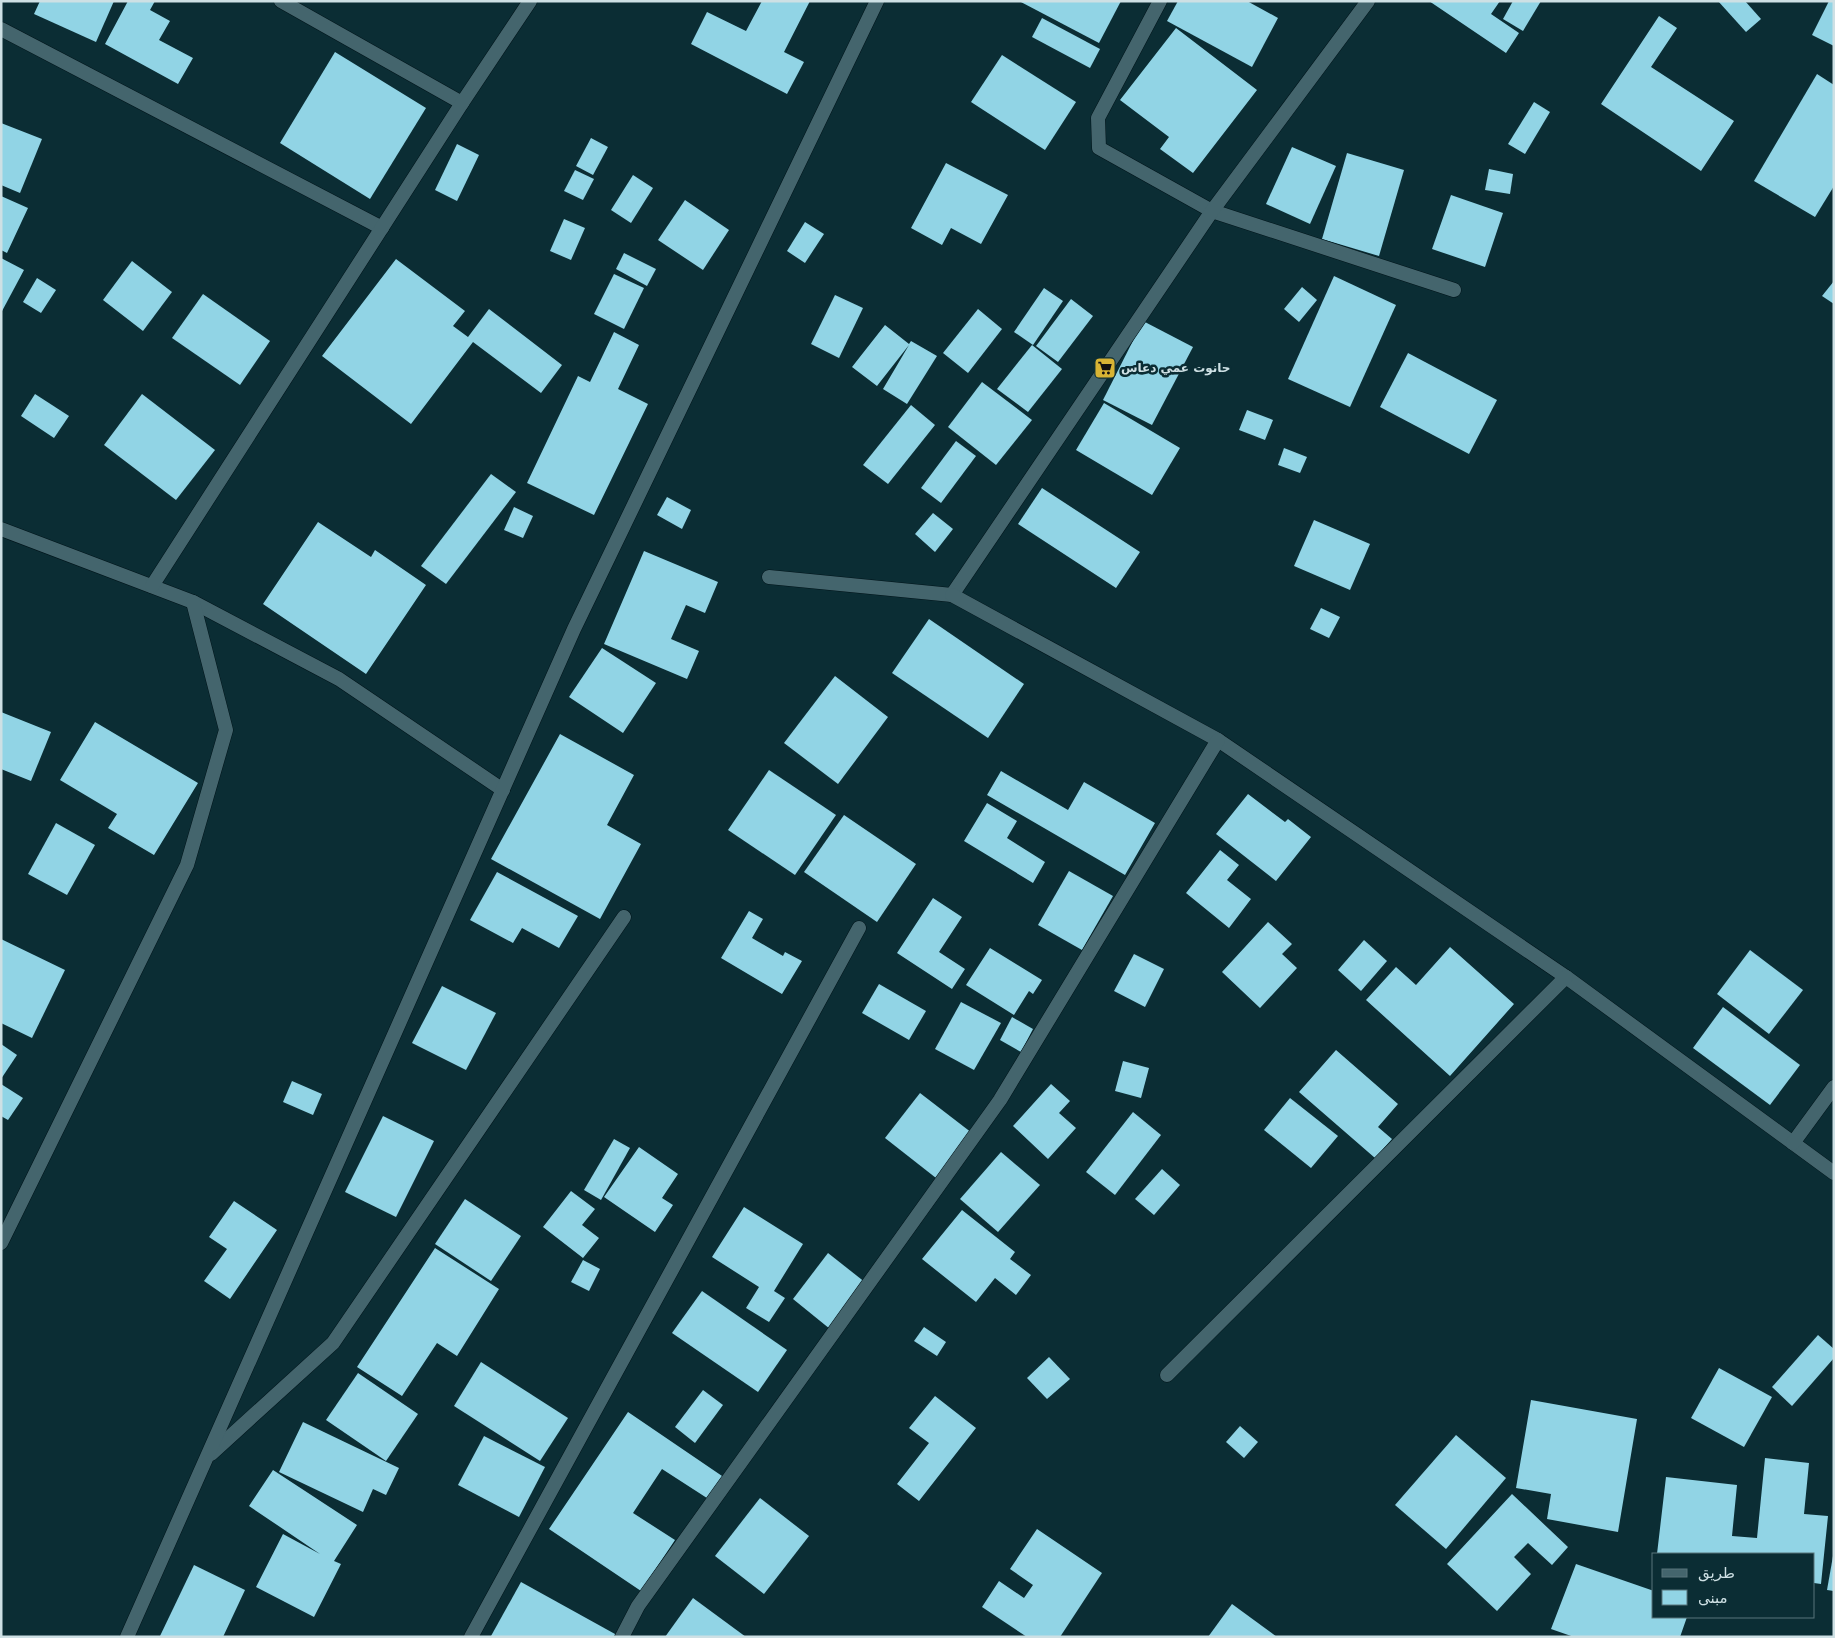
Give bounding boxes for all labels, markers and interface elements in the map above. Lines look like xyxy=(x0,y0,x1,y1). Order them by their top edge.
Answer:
supermarket icon: حانوت عمي دعاس xyxy=(1093,356,1117,380)
place label: حانوت عمي دعاس xyxy=(1121,361,1230,376)
legend xyxy=(1652,1553,1815,1618)
text: طريق xyxy=(1698,1564,1735,1582)
text: مبنى xyxy=(1698,1589,1728,1607)

